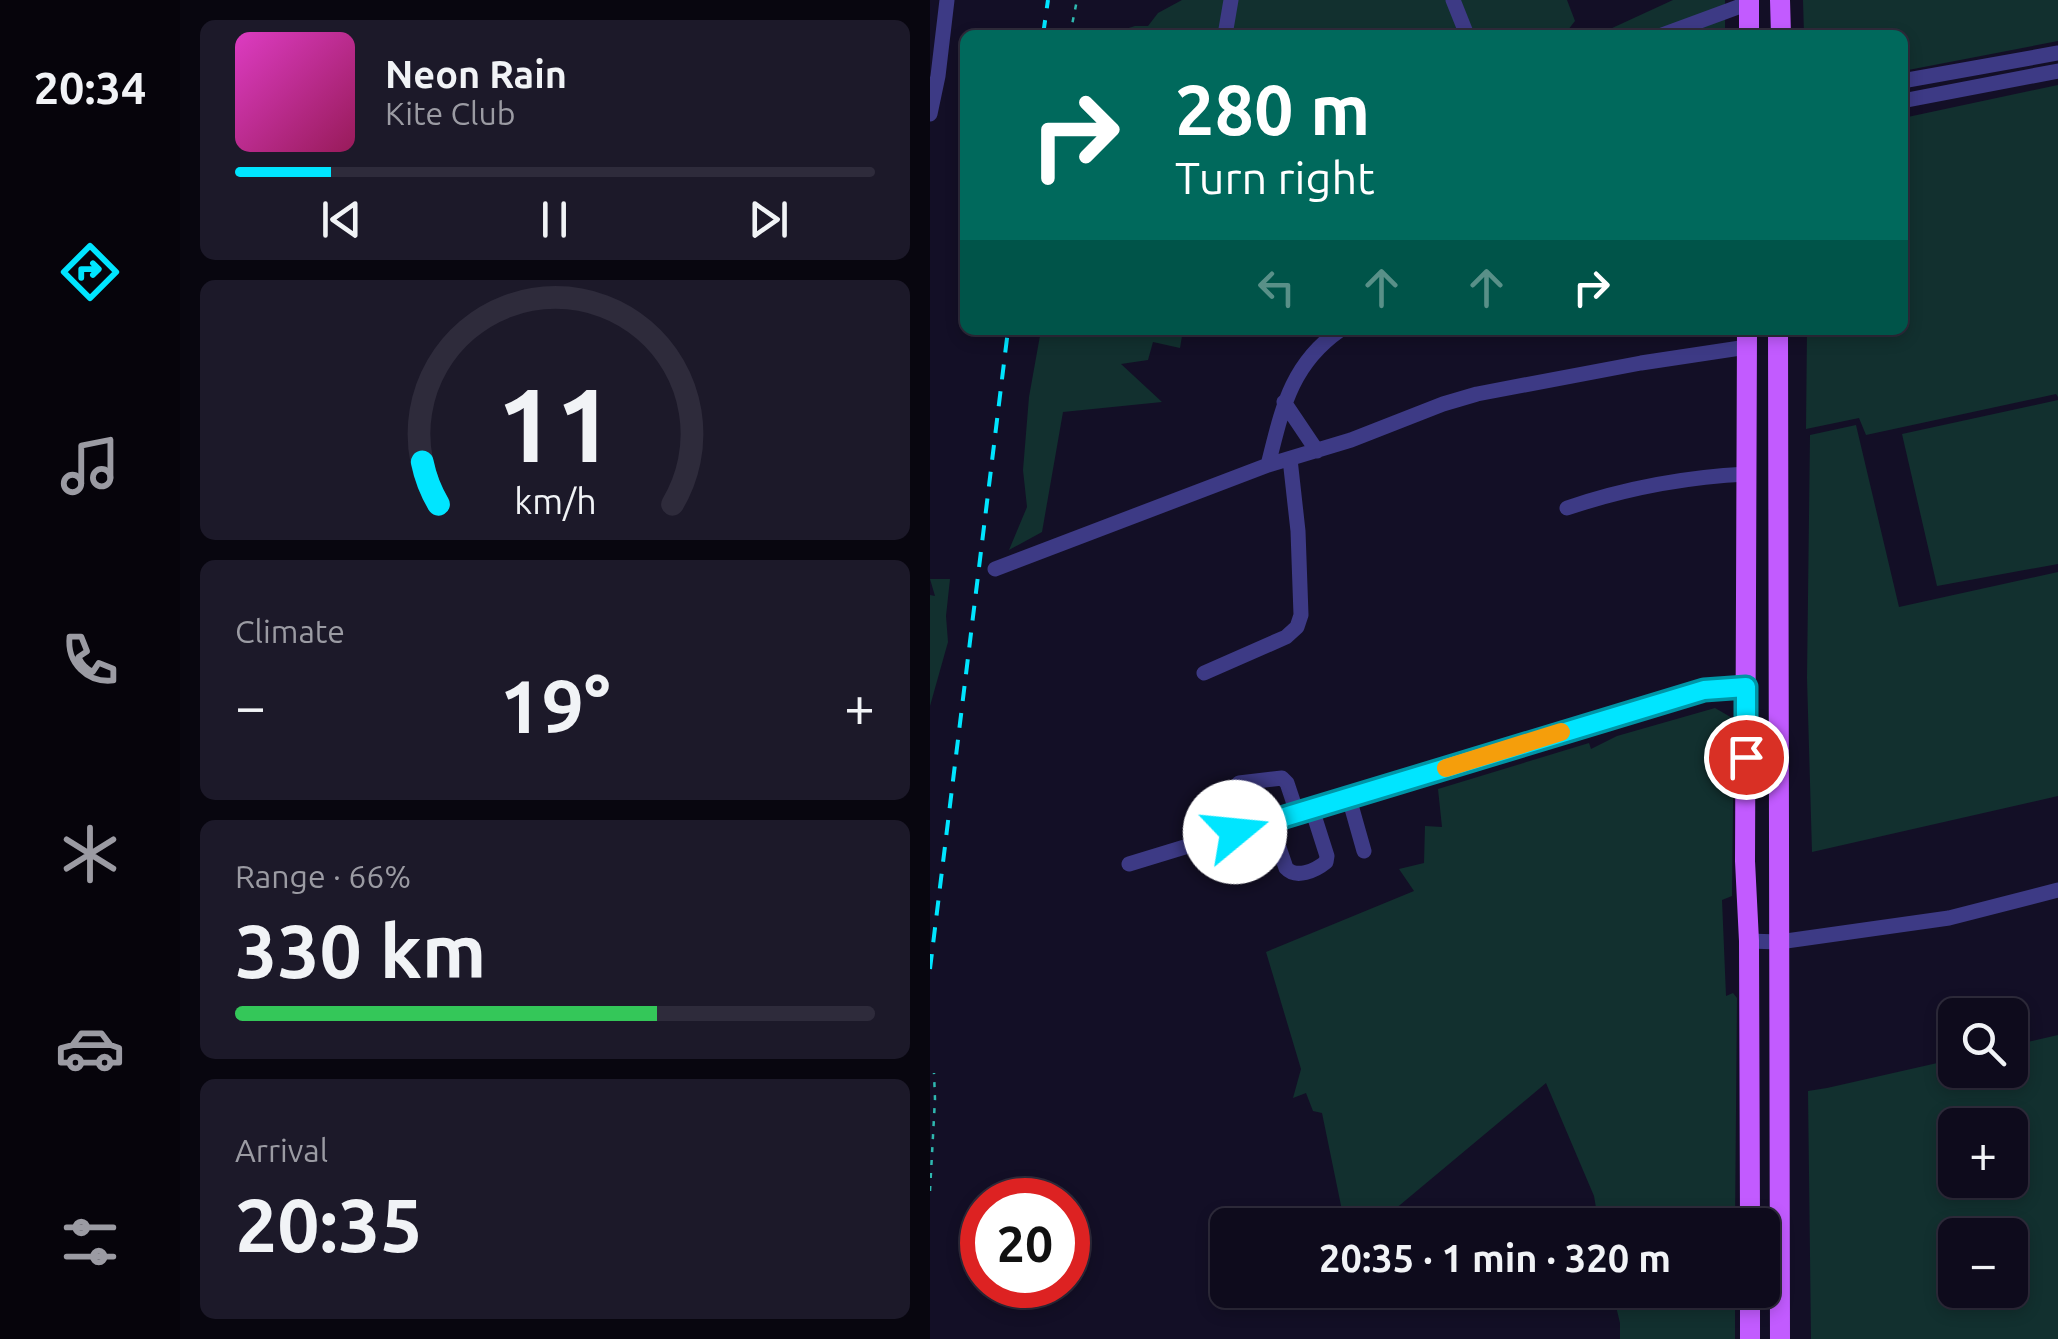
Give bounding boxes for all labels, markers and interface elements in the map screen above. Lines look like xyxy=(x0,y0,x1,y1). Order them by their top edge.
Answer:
text: Neon Rain xyxy=(385,53,567,95)
text: 20:34 xyxy=(34,62,146,113)
icon: right xyxy=(1010,70,1140,200)
text: 280 m xyxy=(1175,70,1370,148)
text: Kite Club xyxy=(385,95,515,131)
text: Turn right xyxy=(1175,152,1375,203)
icon: previous xyxy=(314,192,369,247)
icon: pause xyxy=(527,192,582,247)
icon: next xyxy=(741,192,796,247)
icon: directions xyxy=(55,237,125,307)
icon: left xyxy=(1249,260,1304,315)
icon: ahead xyxy=(1354,260,1409,315)
icon: ahead xyxy=(1459,260,1514,315)
icon: right xyxy=(1564,260,1619,315)
text: 11 xyxy=(496,365,614,482)
icon: music xyxy=(55,431,125,501)
text: km/h xyxy=(514,481,596,521)
text: Climate xyxy=(235,613,345,649)
icon: phone xyxy=(55,625,125,695)
text: 19° xyxy=(499,663,611,747)
text: − xyxy=(235,675,266,736)
text: + xyxy=(844,675,875,736)
pin xyxy=(1704,715,1789,800)
icon: arrive xyxy=(1719,730,1774,785)
position arrow xyxy=(1183,780,1287,884)
icon: climate xyxy=(55,819,125,889)
text: Range · 66% xyxy=(235,858,411,894)
text: 330 km xyxy=(235,908,486,992)
map controls xyxy=(1938,998,2028,1308)
button: search xyxy=(1938,998,2028,1088)
icon: car xyxy=(55,1013,125,1083)
button: + xyxy=(1938,1108,2028,1198)
text: Arrival xyxy=(235,1132,328,1168)
speed limit sign: 20 xyxy=(960,1178,1090,1308)
text: 20:35 xyxy=(235,1182,423,1266)
icon: filters xyxy=(55,1207,125,1277)
button: − xyxy=(1938,1218,2028,1308)
text: 20:35 · 1 min · 320 m xyxy=(1319,1237,1671,1279)

